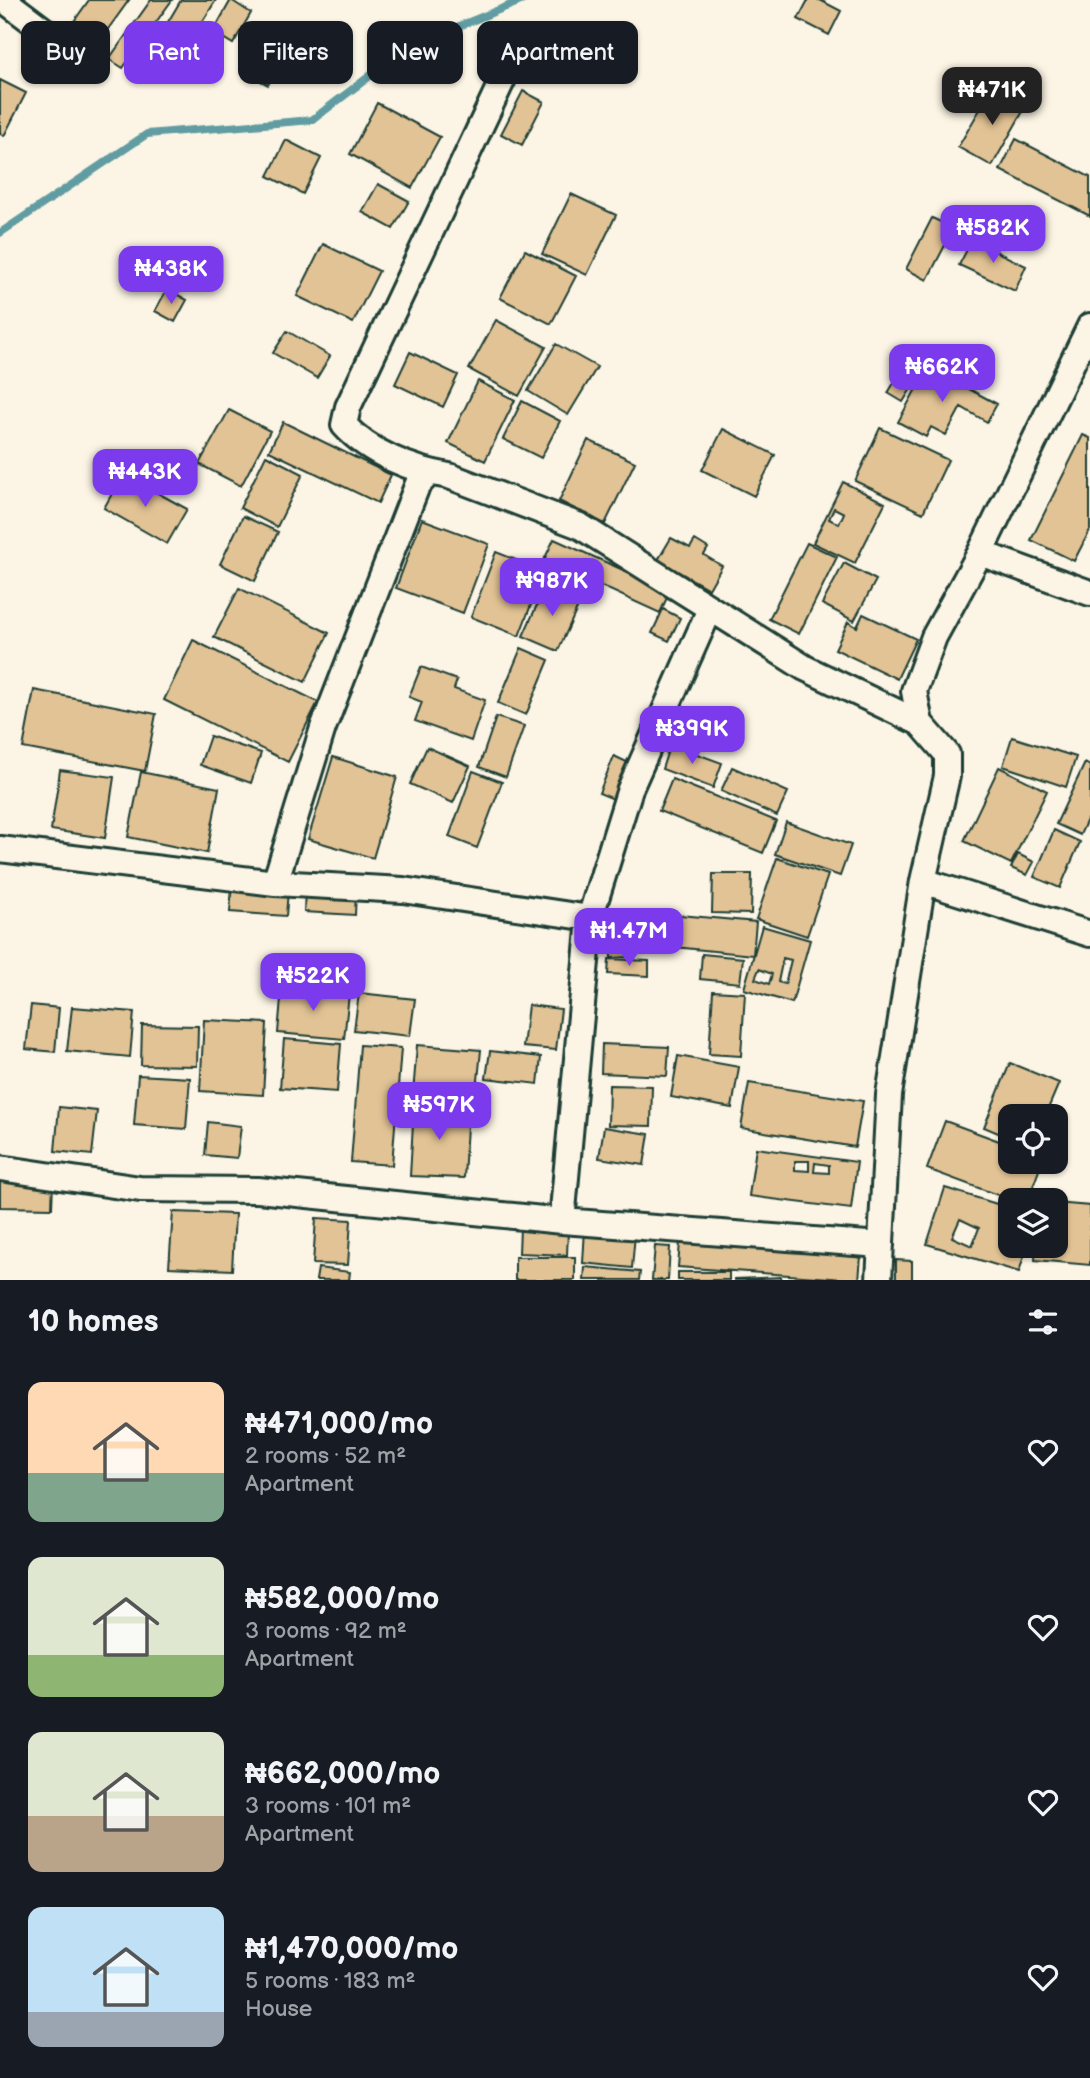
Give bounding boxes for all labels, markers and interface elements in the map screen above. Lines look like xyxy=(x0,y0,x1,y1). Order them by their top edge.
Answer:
chip: Buy xyxy=(21,21,110,84)
chip: Rent xyxy=(124,21,224,84)
chip: Filters xyxy=(238,21,353,84)
chip: New xyxy=(367,21,463,84)
chip: Apartment xyxy=(477,21,638,84)
pin: ₦471K xyxy=(943,68,1041,127)
text: ₦471K xyxy=(958,76,1026,104)
pin: ₦582K xyxy=(944,205,1042,265)
text: ₦582K xyxy=(956,214,1030,242)
pin: ₦438K xyxy=(122,246,220,306)
text: ₦438K xyxy=(134,255,208,283)
pin: ₦662K xyxy=(893,344,991,404)
text: ₦662K xyxy=(905,353,979,381)
pin: ₦443K xyxy=(96,449,194,509)
text: ₦443K xyxy=(109,458,181,486)
pin: ₦987K xyxy=(503,558,601,618)
text: ₦987K xyxy=(516,567,588,595)
pin: ₦399K xyxy=(643,706,741,766)
text: ₦399K xyxy=(656,715,728,743)
pin: ₦1.47M xyxy=(572,908,686,968)
text: ₦1.47M xyxy=(590,917,668,945)
pin: ₦522K xyxy=(264,954,362,1013)
text: ₦522K xyxy=(276,962,350,990)
pin: ₦597K xyxy=(390,1082,488,1142)
text: ₦597K xyxy=(403,1091,475,1119)
map controls xyxy=(998,1104,1068,1258)
button: locate xyxy=(998,1104,1068,1174)
button: layers xyxy=(998,1188,1068,1258)
icon: filters xyxy=(1024,1303,1062,1341)
text: 10 homes xyxy=(28,1304,159,1340)
text: ₦471,000/mo xyxy=(245,1406,433,1442)
icon: home xyxy=(84,1410,168,1494)
icon: heart xyxy=(1024,1433,1062,1471)
text: 2 rooms · 52 m² xyxy=(245,1442,406,1470)
text: Apartment xyxy=(245,1470,354,1498)
text: ₦582,000/mo xyxy=(245,1581,439,1617)
icon: home xyxy=(84,1585,168,1669)
icon: heart xyxy=(1024,1608,1062,1646)
text: 3 rooms · 92 m² xyxy=(245,1617,407,1645)
text: Apartment xyxy=(245,1645,354,1673)
text: ₦662,000/mo xyxy=(245,1756,440,1792)
icon: home xyxy=(84,1760,168,1844)
icon: heart xyxy=(1024,1783,1062,1821)
text: 3 rooms · 101 m² xyxy=(245,1792,411,1820)
text: Apartment xyxy=(245,1820,354,1848)
text: ₦1,470,000/mo xyxy=(245,1931,458,1967)
icon: home xyxy=(84,1935,168,2019)
icon: heart xyxy=(1024,1958,1062,1996)
text: 5 rooms · 183 m² xyxy=(245,1967,415,1995)
text: House xyxy=(245,1995,312,2023)

